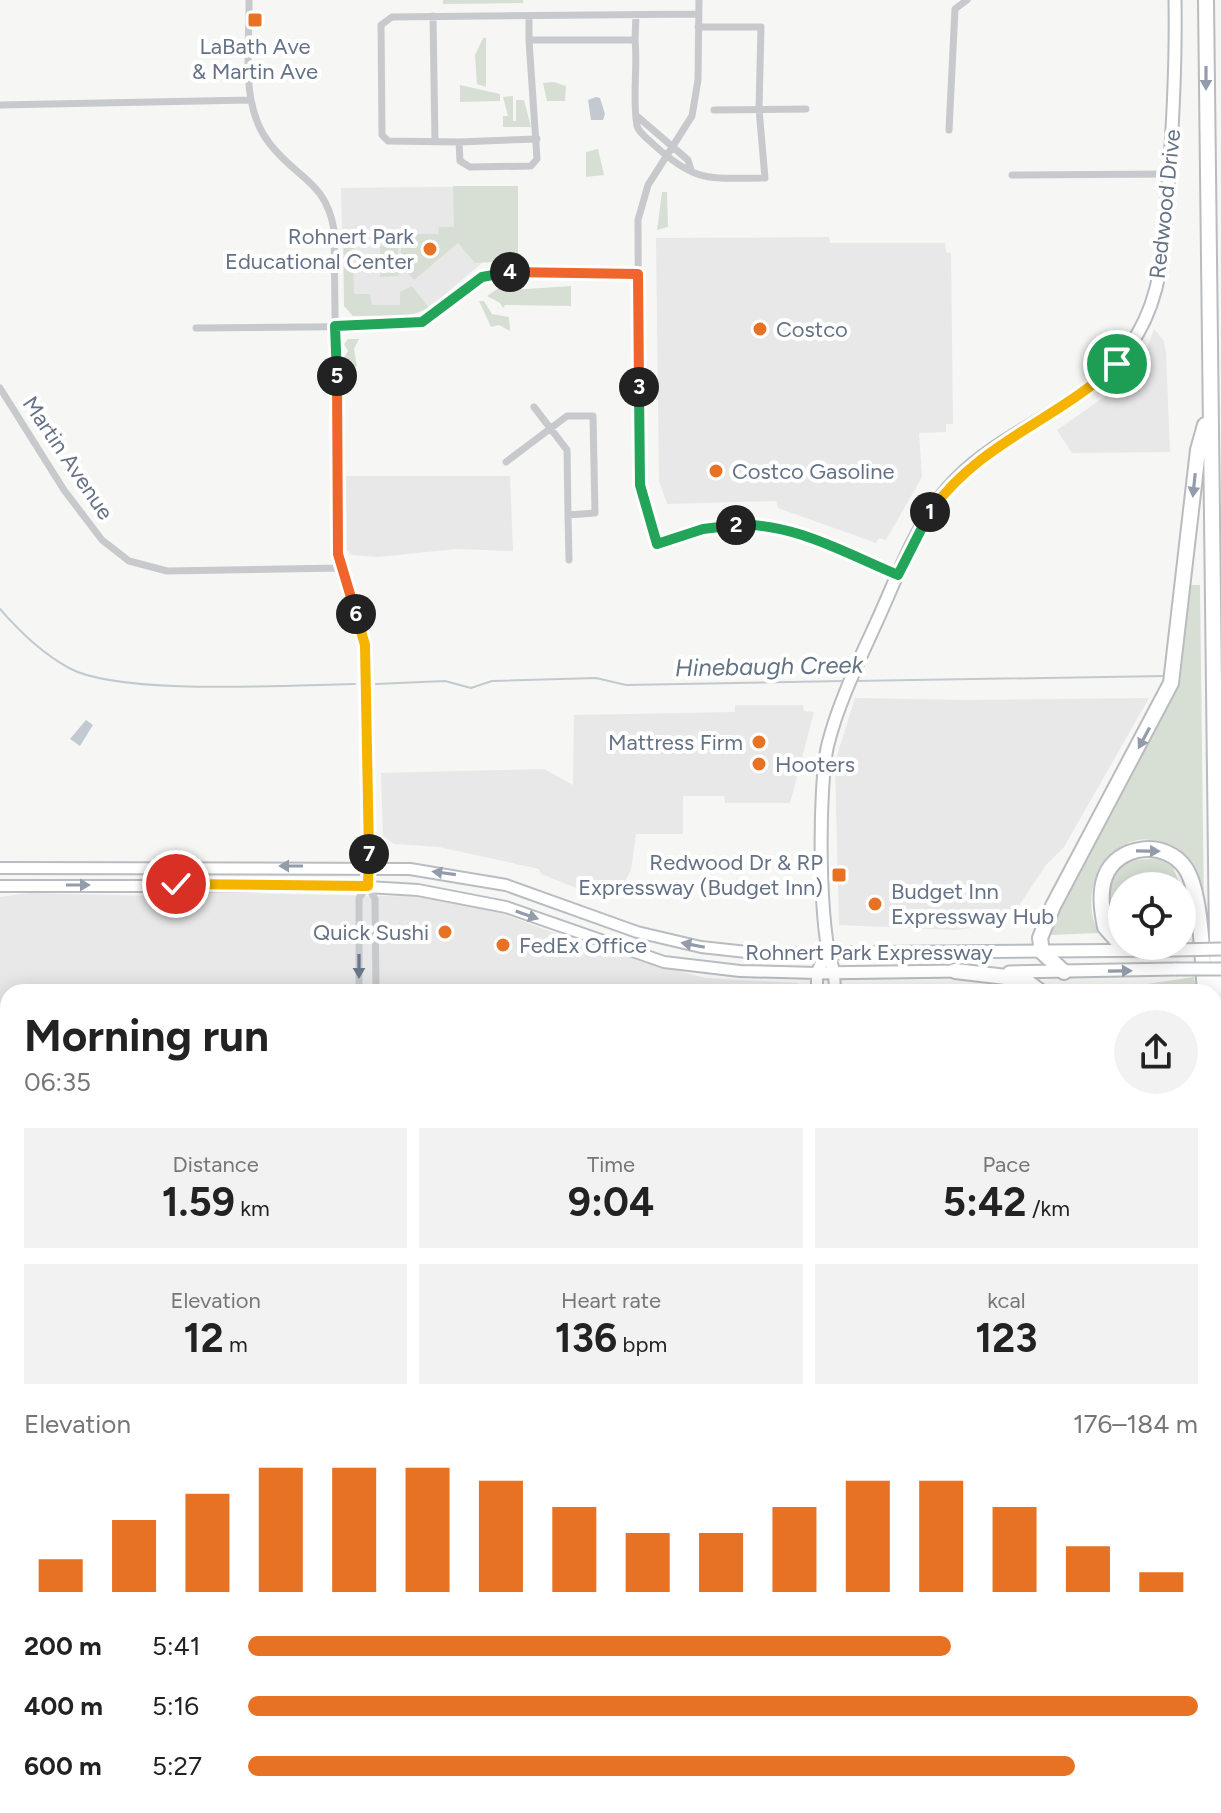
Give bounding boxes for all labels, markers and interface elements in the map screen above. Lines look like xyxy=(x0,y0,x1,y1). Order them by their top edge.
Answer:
marker: LaBath Ave & Martin Ave xyxy=(246,11,264,29)
place label: LaBath Ave & Martin Ave xyxy=(192,33,318,85)
one-way arrow xyxy=(1200,66,1212,91)
street label: Redwood Drive xyxy=(1144,128,1186,280)
place label: Rohnert Park Educational Center xyxy=(225,223,415,275)
marker: Rohnert Park Educational Center xyxy=(421,240,439,258)
pin: 4 xyxy=(490,252,530,292)
text: 4 xyxy=(503,258,517,285)
place label: Costco xyxy=(776,316,848,343)
marker: Costco xyxy=(751,320,769,338)
pin xyxy=(1083,330,1151,398)
icon: arrive xyxy=(1095,342,1139,386)
pin: 5 xyxy=(317,356,357,396)
text: 5 xyxy=(331,362,343,389)
pin: 3 xyxy=(619,367,659,407)
text: 3 xyxy=(633,373,645,400)
street label: Martin Avenue xyxy=(17,391,119,525)
place label: Costco Gasoline xyxy=(732,458,894,485)
marker: Costco Gasoline xyxy=(707,462,725,480)
one-way arrow xyxy=(1187,473,1200,498)
pin: 1 xyxy=(910,492,950,532)
text: 1 xyxy=(925,498,935,525)
pin: 2 xyxy=(716,505,756,545)
text: 2 xyxy=(730,511,742,538)
pin: 6 xyxy=(336,594,376,634)
text: 6 xyxy=(350,600,362,627)
water label: Hinebaugh Creek xyxy=(675,650,865,682)
one-way arrow xyxy=(1138,726,1151,749)
place label: Mattress Firm xyxy=(608,729,743,756)
marker: Mattress Firm xyxy=(750,733,768,751)
place label: Hooters xyxy=(775,751,855,778)
marker: Hooters xyxy=(750,755,768,773)
pin: 7 xyxy=(349,834,389,874)
text: 7 xyxy=(363,840,375,867)
one-way arrow xyxy=(1136,844,1161,857)
place label: Redwood Dr & RP Expressway (Budget Inn) xyxy=(578,849,823,901)
pin xyxy=(142,850,210,918)
one-way arrow xyxy=(278,860,303,873)
icon: check xyxy=(154,862,198,906)
one-way arrow xyxy=(431,866,456,879)
marker: Redwood Dr & RP Expressway (Budget Inn) xyxy=(830,866,848,884)
map controls xyxy=(1108,872,1196,960)
button: locate xyxy=(1108,872,1196,960)
place label: Budget Inn Expressway Hub xyxy=(891,878,1054,930)
one-way arrow xyxy=(66,879,91,891)
marker: Budget Inn Expressway Hub xyxy=(866,895,884,913)
one-way arrow xyxy=(515,909,539,921)
place label: Quick Sushi xyxy=(313,919,429,946)
marker: Quick Sushi xyxy=(436,923,454,941)
place label: FedEx Office xyxy=(519,932,647,959)
marker: FedEx Office xyxy=(494,936,512,954)
one-way arrow xyxy=(680,938,705,951)
street label: Rohnert Park Expressway xyxy=(745,939,993,966)
one-way arrow xyxy=(353,954,365,979)
one-way arrow xyxy=(1108,964,1133,977)
text: Morning run xyxy=(24,1009,269,1062)
button: share xyxy=(1114,1010,1198,1094)
text: 06:35 xyxy=(24,1066,91,1098)
text: Distance xyxy=(173,1151,259,1178)
text: Time xyxy=(587,1151,635,1178)
text: Pace xyxy=(983,1151,1030,1178)
text: 1.59 xyxy=(162,1178,235,1226)
text: 9:04 xyxy=(568,1178,654,1226)
text: 5:42 xyxy=(943,1178,1027,1226)
text: km xyxy=(235,1195,270,1222)
text: /km xyxy=(1027,1195,1070,1222)
text: Elevation xyxy=(170,1287,261,1314)
text: Heart rate xyxy=(561,1287,661,1314)
text: kcal xyxy=(987,1287,1026,1314)
text: 12 xyxy=(184,1314,224,1362)
text: 136 xyxy=(555,1314,617,1362)
text: 123 xyxy=(975,1314,1037,1362)
text: m xyxy=(224,1331,248,1358)
text: bpm xyxy=(617,1331,667,1358)
text: Elevation xyxy=(24,1408,131,1440)
text: 176–184 m xyxy=(1073,1408,1198,1440)
text: 200 m xyxy=(24,1630,102,1662)
text: 5:41 xyxy=(152,1630,200,1662)
text: 400 m xyxy=(24,1690,103,1722)
text: 5:16 xyxy=(152,1690,199,1722)
text: 600 m xyxy=(24,1750,102,1782)
text: 5:27 xyxy=(152,1750,202,1782)

